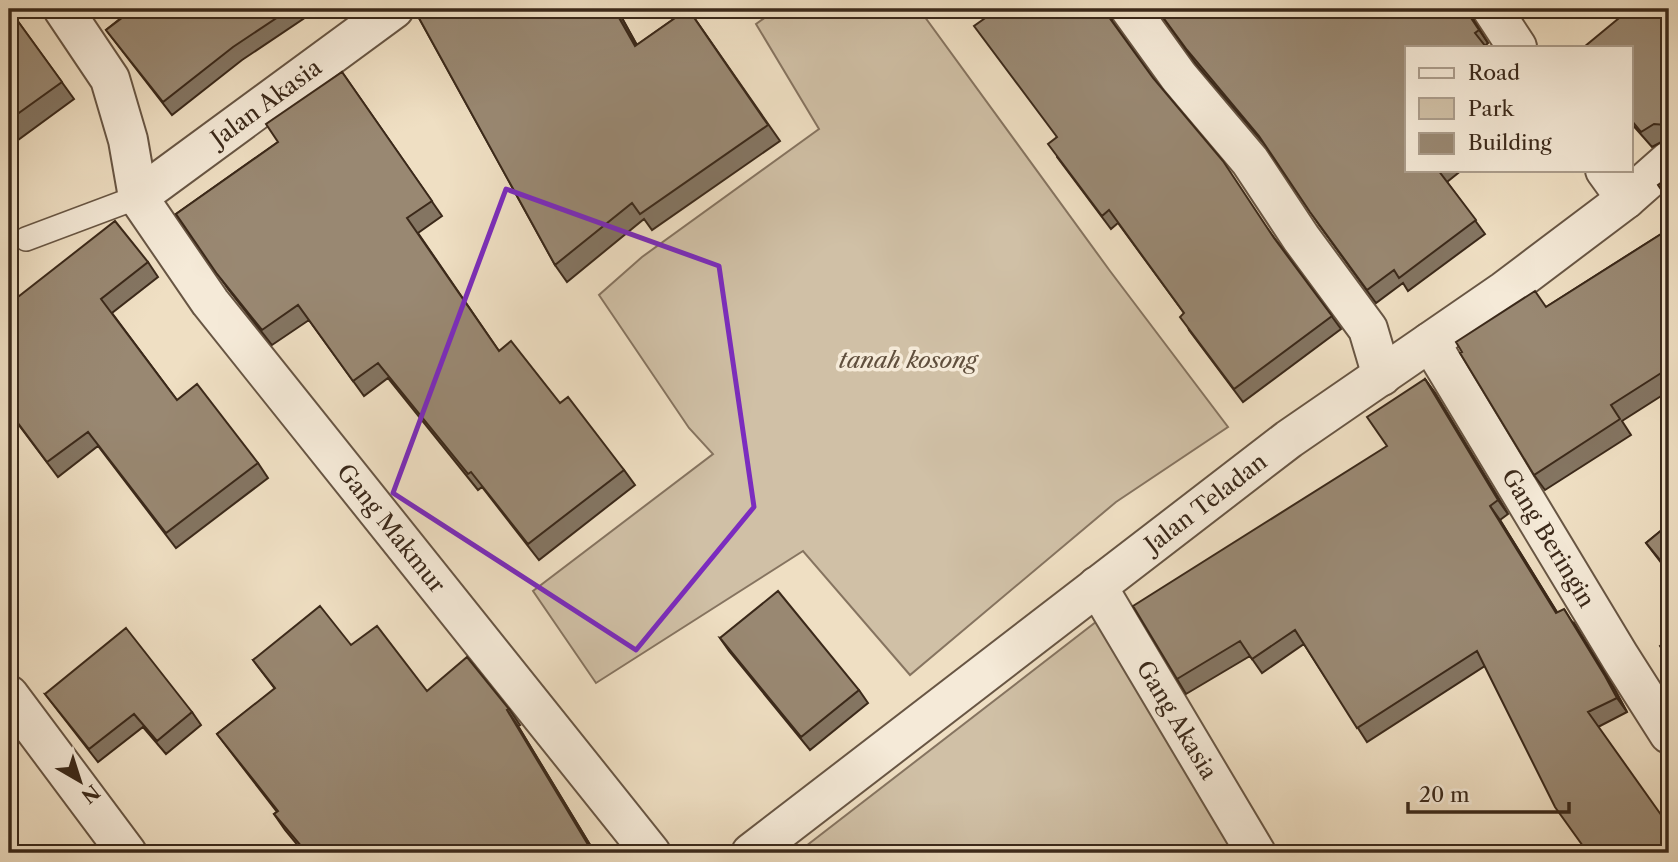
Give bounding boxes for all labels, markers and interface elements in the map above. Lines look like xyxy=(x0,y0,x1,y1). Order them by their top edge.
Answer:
legend xyxy=(1405,46,1632,172)
street label: Jalan Akasia xyxy=(203,53,327,154)
text: Road xyxy=(1468,60,1520,85)
text: Park xyxy=(1468,96,1514,121)
text: Building xyxy=(1468,130,1553,155)
park label: tanah kosong xyxy=(839,346,980,374)
street label: Jalan Teladan xyxy=(1137,447,1272,561)
street label: Gang Makmur xyxy=(331,458,451,599)
street label: Gang Beringin xyxy=(1496,464,1601,613)
street label: Gang Akasia xyxy=(1131,655,1223,785)
north arrow xyxy=(46,746,116,816)
scale bar xyxy=(1408,771,1570,815)
text: N xyxy=(77,780,104,808)
text: 20 m xyxy=(1419,782,1470,807)

